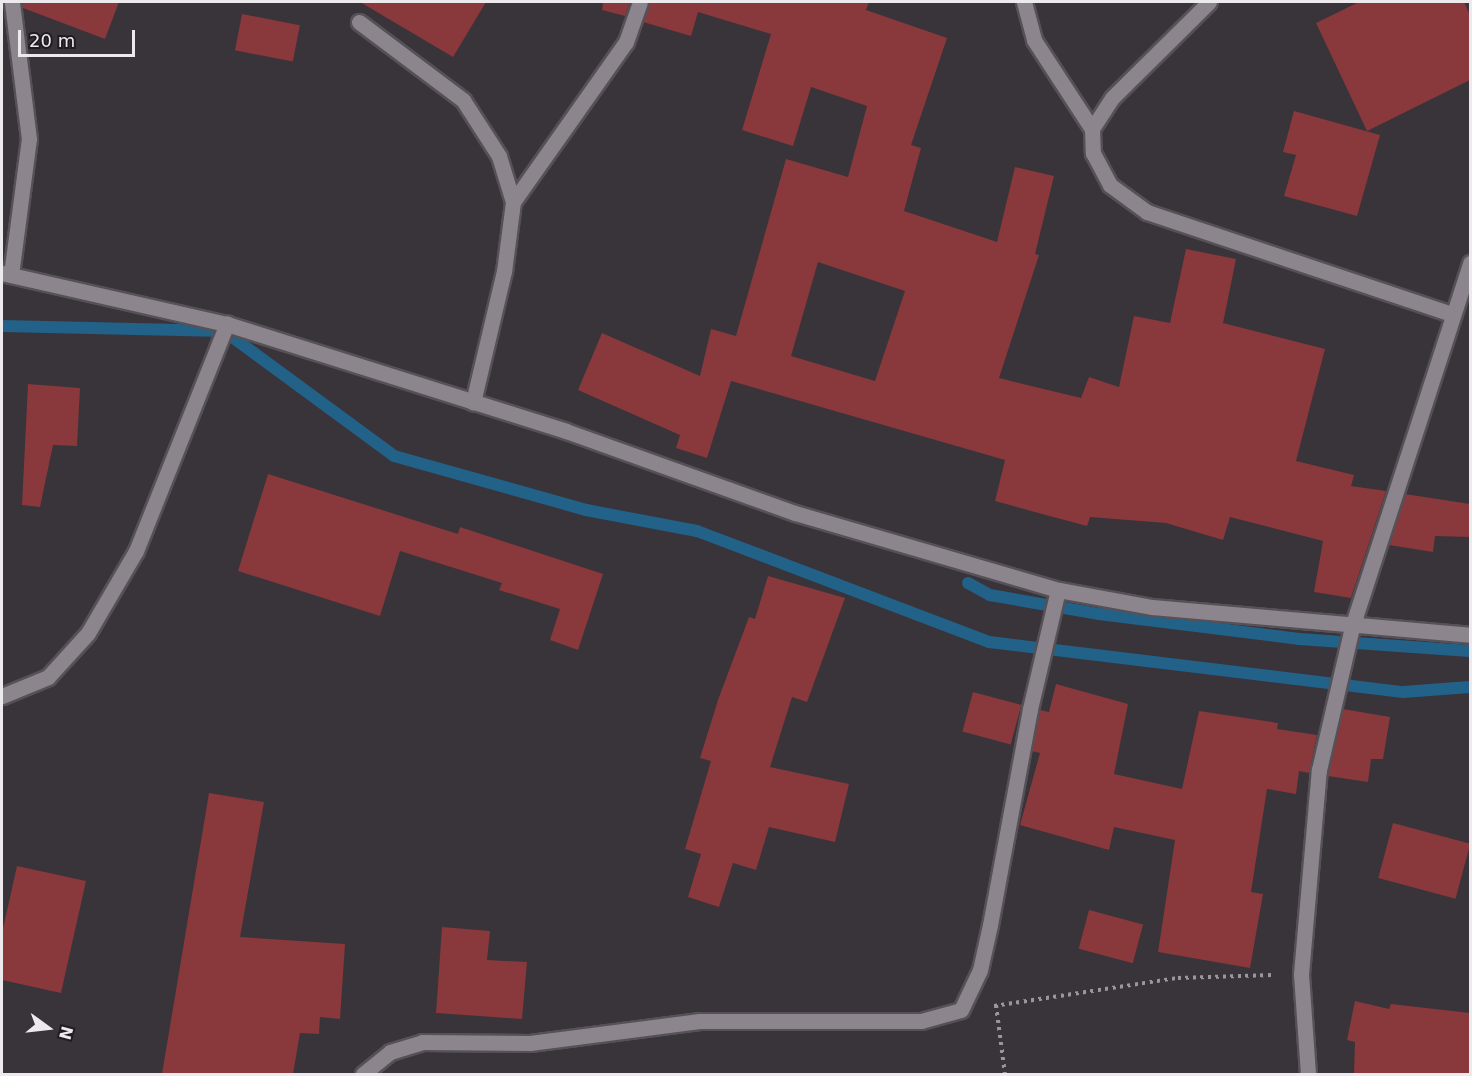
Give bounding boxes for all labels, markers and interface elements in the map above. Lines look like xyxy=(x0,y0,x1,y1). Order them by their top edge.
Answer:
scale bar xyxy=(21,18,138,56)
text: 20 m xyxy=(29,30,75,51)
north arrow xyxy=(18,998,78,1058)
text: N xyxy=(55,1024,77,1042)

